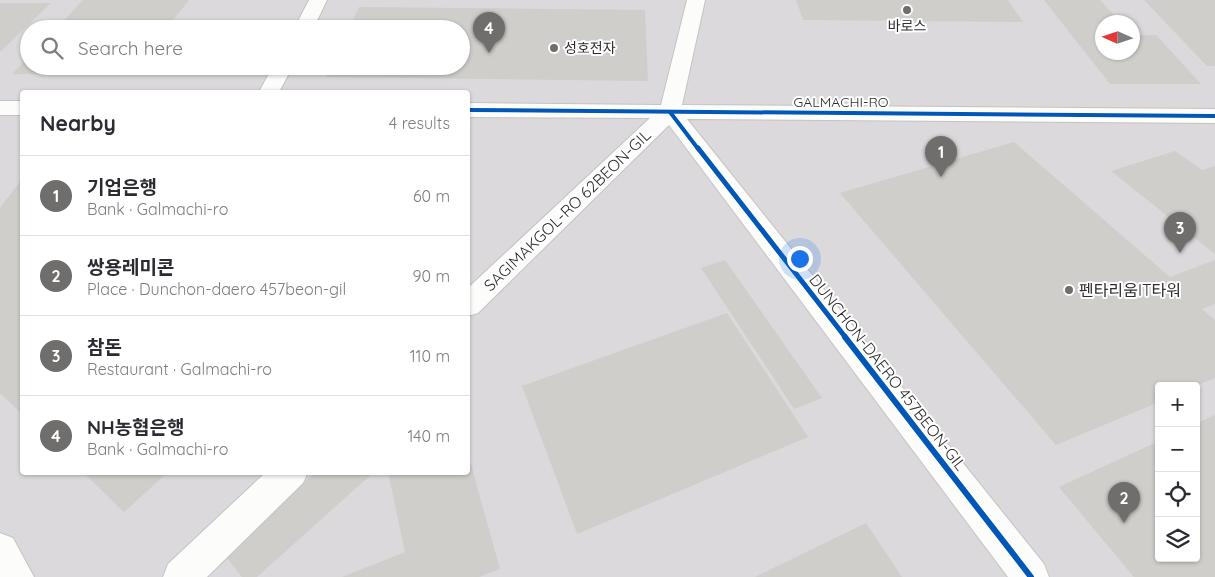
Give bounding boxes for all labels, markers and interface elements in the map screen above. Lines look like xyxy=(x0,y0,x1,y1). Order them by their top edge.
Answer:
marker: 바로스 xyxy=(901,4,913,16)
pin: 4 xyxy=(473,12,505,53)
north arrow xyxy=(1095,15,1140,60)
place label: 바로스 xyxy=(888,17,926,35)
search box xyxy=(20,20,470,75)
icon: search xyxy=(38,34,66,62)
text: Search here xyxy=(78,36,183,60)
place label: 성호전자 xyxy=(564,39,616,57)
marker: 성호전자 xyxy=(548,42,560,54)
street label: GALMACHI-RO xyxy=(794,93,889,111)
text: Nearby xyxy=(40,110,116,136)
text: 4 results xyxy=(389,113,450,133)
street label: SAGIMAKGOL-RO 62BEON-GIL xyxy=(479,125,655,295)
pin: 1 xyxy=(925,136,957,177)
text: 기업은행 xyxy=(87,175,157,199)
text: 1 xyxy=(53,186,59,206)
text: 60 m xyxy=(413,186,450,206)
text: Bank · Galmachi-ro xyxy=(87,199,228,219)
pin: 3 xyxy=(1164,212,1196,253)
your location xyxy=(787,246,813,272)
text: 쌍용레미콘 xyxy=(87,255,174,279)
text: 2 xyxy=(51,266,61,286)
text: 90 m xyxy=(413,266,450,286)
street label: DUNCHON-DAERO 457BEON-GIL xyxy=(805,270,971,474)
text: Place · Dunchon-daero 457beon-gil xyxy=(87,279,346,299)
place label: 펜타리움IT타워 xyxy=(1079,280,1181,300)
marker: 펜타리움IT타워 xyxy=(1063,284,1075,296)
text: 참돈 xyxy=(87,335,122,359)
text: 3 xyxy=(52,346,60,366)
text: 110 m xyxy=(410,346,450,366)
text: Restaurant · Galmachi-ro xyxy=(87,359,272,379)
map controls xyxy=(1155,382,1200,562)
button: + xyxy=(1155,382,1200,427)
text: NH농협은행 xyxy=(87,415,185,439)
text: 4 xyxy=(51,426,61,446)
text: 140 m xyxy=(407,426,450,446)
button: − xyxy=(1155,427,1200,472)
text: Bank · Galmachi-ro xyxy=(87,439,228,459)
button: locate xyxy=(1155,472,1200,517)
pin: 2 xyxy=(1108,482,1140,523)
button: layers xyxy=(1155,517,1200,562)

